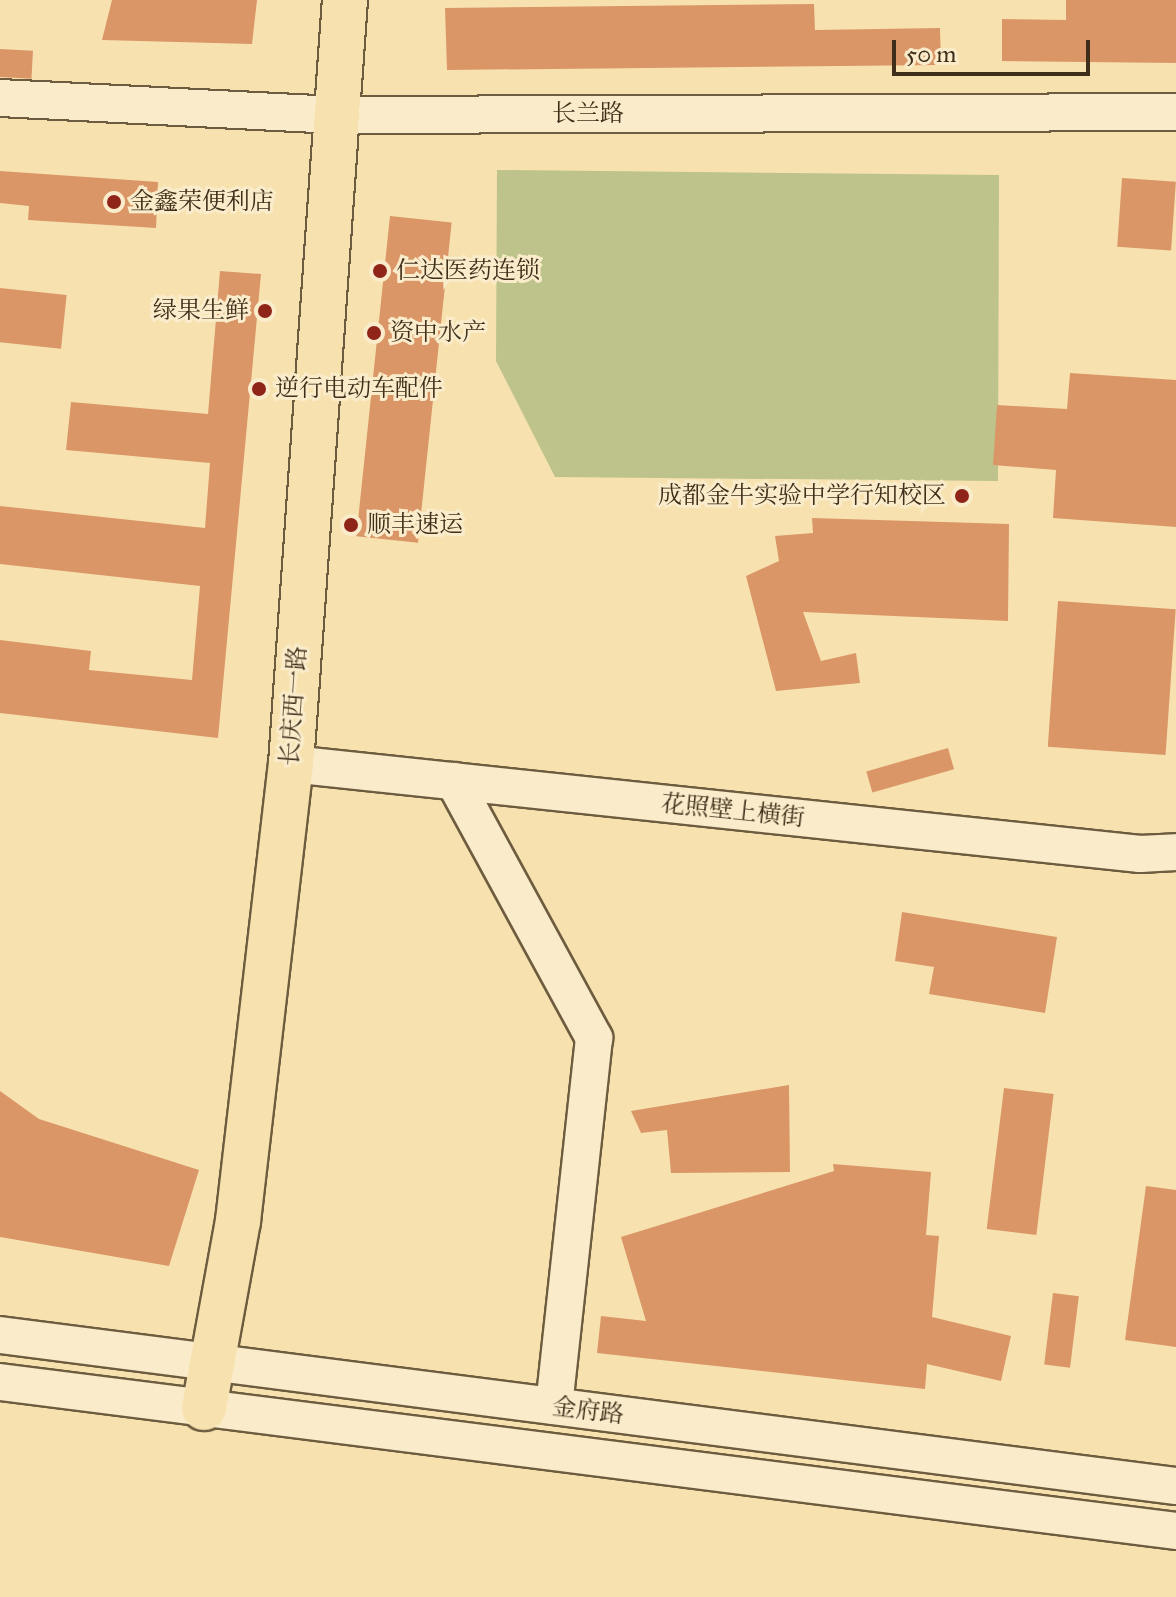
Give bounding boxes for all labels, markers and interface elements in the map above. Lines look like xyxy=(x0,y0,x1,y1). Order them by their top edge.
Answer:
scale bar xyxy=(896,24,1094,74)
text: 50 m xyxy=(906,39,956,69)
street label: 长兰路 xyxy=(552,100,624,128)
place label: 金鑫荣便利店 xyxy=(130,188,274,216)
marker: 金鑫荣便利店 xyxy=(105,193,123,211)
place label: 仁达医药连锁 xyxy=(396,257,540,285)
marker: 仁达医药连锁 xyxy=(371,262,389,280)
place label: 绿果生鲜 xyxy=(153,297,249,325)
marker: 绿果生鲜 xyxy=(256,302,274,320)
place label: 资中水产 xyxy=(390,319,486,347)
marker: 资中水产 xyxy=(365,324,383,342)
place label: 逆行电动车配件 xyxy=(275,375,443,403)
marker: 逆行电动车配件 xyxy=(250,380,268,398)
place label: 成都金牛实验中学行知校区 xyxy=(658,482,946,510)
marker: 成都金牛实验中学行知校区 xyxy=(953,487,971,505)
place label: 顺丰速运 xyxy=(367,511,463,539)
marker: 顺丰速运 xyxy=(342,516,360,534)
street label: 长庆西一路 xyxy=(275,645,313,767)
street label: 花照壁上横街 xyxy=(660,789,806,833)
street label: 金府路 xyxy=(551,1392,625,1430)

